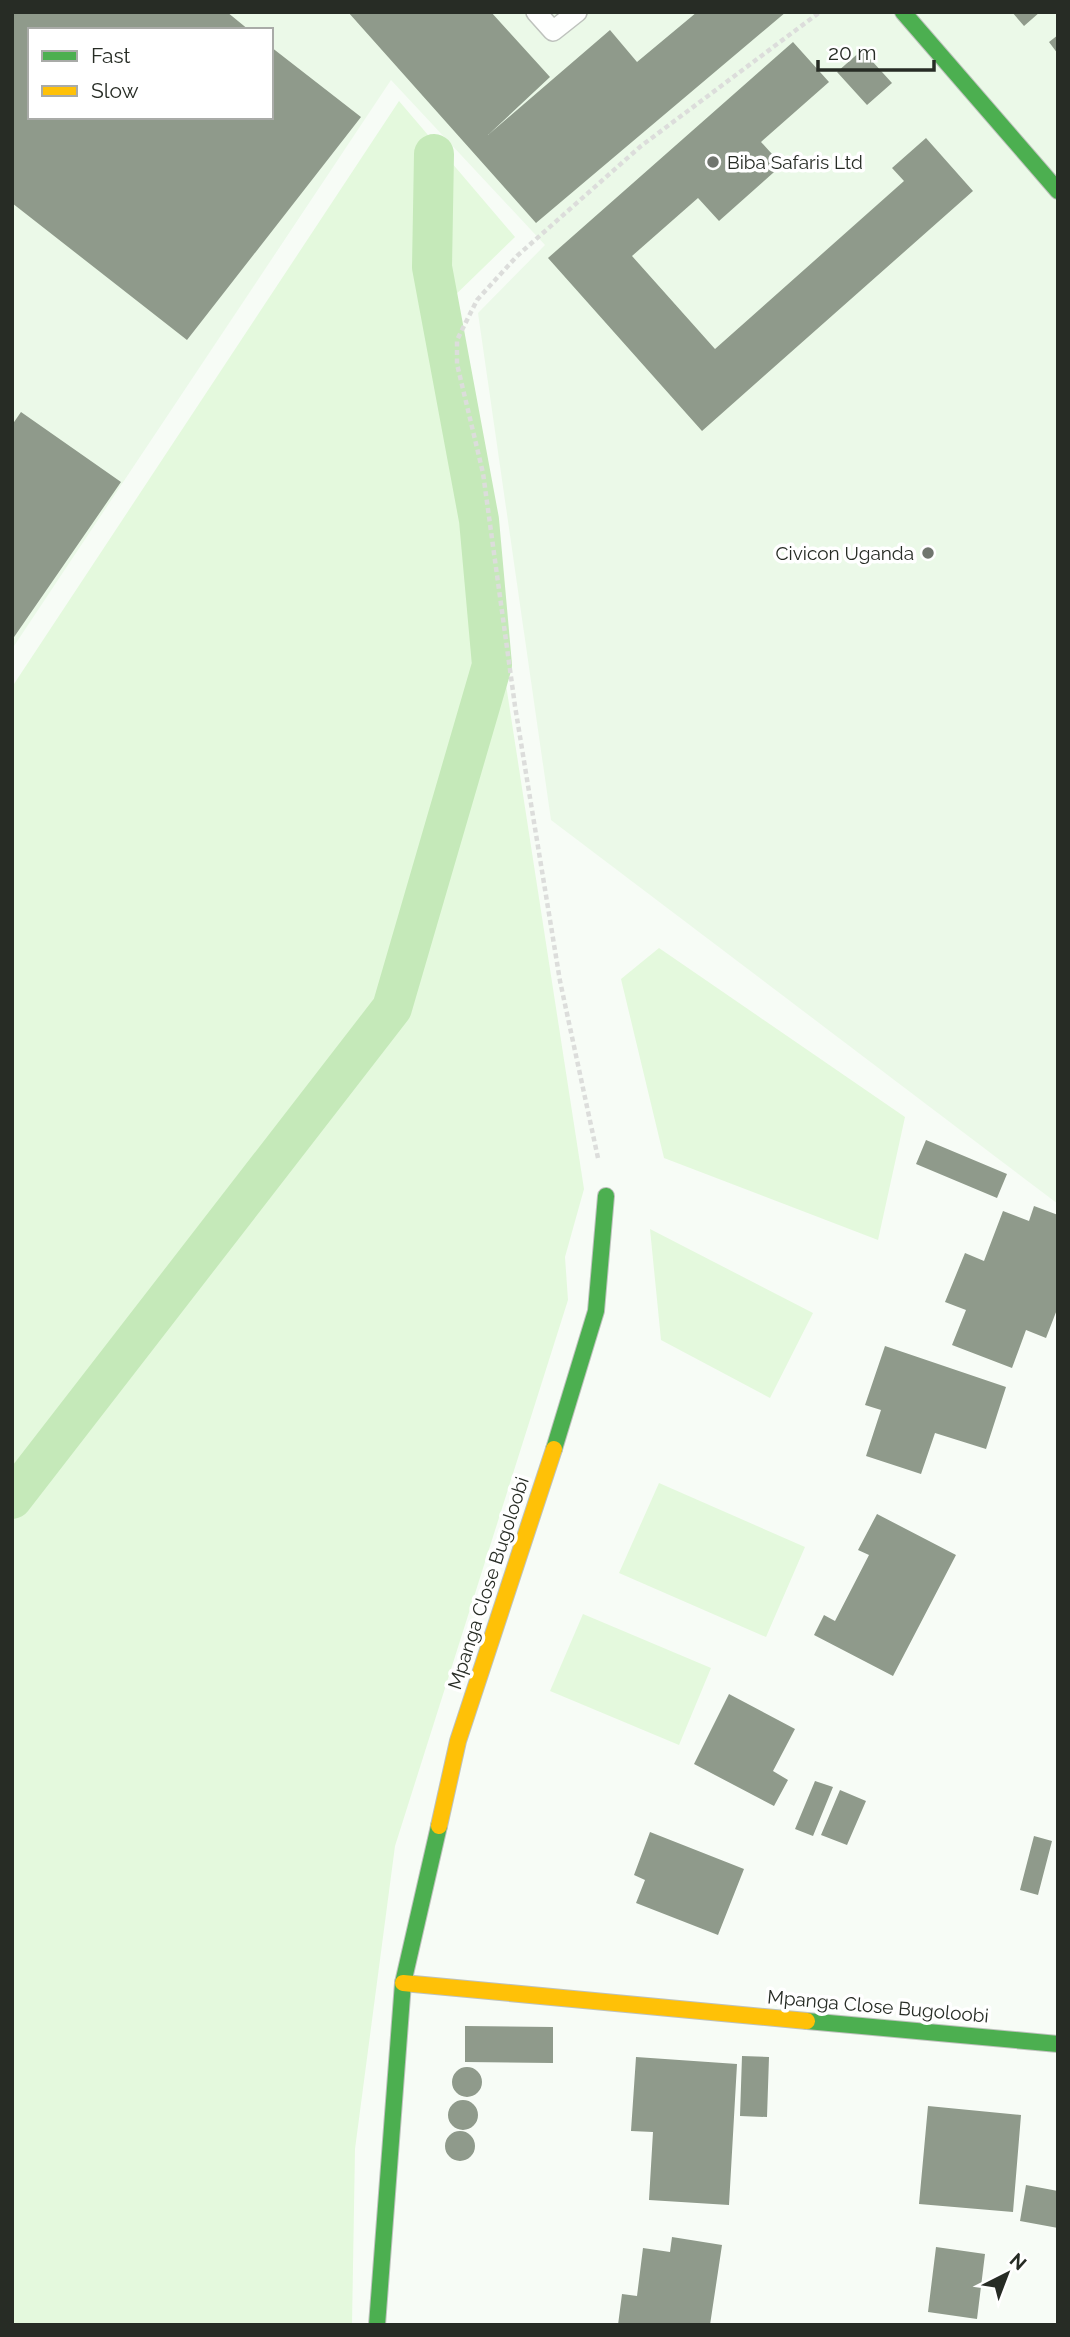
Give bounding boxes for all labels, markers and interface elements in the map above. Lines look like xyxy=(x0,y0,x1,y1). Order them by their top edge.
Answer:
legend xyxy=(28,28,273,119)
scale bar xyxy=(818,28,934,72)
text: 20 m xyxy=(828,40,876,65)
text: Fast xyxy=(91,43,131,68)
text: Slow xyxy=(91,78,139,103)
place label: Biba Safaris Ltd xyxy=(727,151,863,173)
marker: Biba Safaris Ltd xyxy=(705,154,721,170)
place label: Civicon Uganda xyxy=(775,542,914,564)
marker: Civicon Uganda xyxy=(920,545,936,561)
street label: Mpanga Close Bugoloobi xyxy=(443,1474,533,1692)
street label: Mpanga Close Bugoloobi xyxy=(766,1985,990,2027)
north arrow xyxy=(972,2239,1042,2309)
text: N xyxy=(1006,2248,1031,2274)

